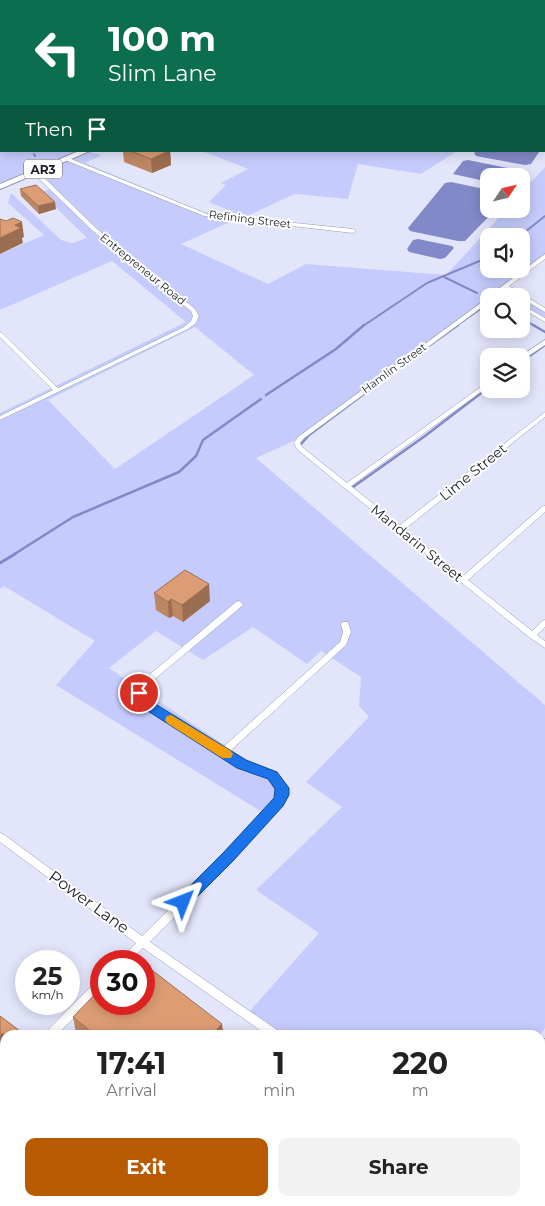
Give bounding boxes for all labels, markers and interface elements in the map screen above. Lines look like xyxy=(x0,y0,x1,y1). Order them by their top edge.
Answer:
text: 100 m xyxy=(108,17,216,60)
icon: left xyxy=(25,20,90,85)
text: Slim Lane xyxy=(108,60,217,87)
icon: arrive xyxy=(83,115,111,143)
text: Then xyxy=(25,118,73,141)
road number: AR3 xyxy=(24,160,62,178)
north arrow xyxy=(480,168,530,218)
map controls xyxy=(480,168,530,398)
street label: Refining Street xyxy=(208,207,292,231)
button: sound xyxy=(480,228,530,278)
street label: Entrepreneur Road xyxy=(97,230,189,308)
button: search xyxy=(480,288,530,338)
street label: Hamlin Street xyxy=(359,340,430,396)
button: layers xyxy=(480,348,530,398)
street label: Lime Street xyxy=(436,439,511,505)
street label: Mandarin Street xyxy=(367,500,467,586)
pin xyxy=(118,672,160,714)
icon: arrive xyxy=(125,679,153,707)
street label: Power Lane xyxy=(45,867,133,937)
position arrow xyxy=(156,875,208,927)
speed limit sign: 30 xyxy=(90,950,155,1015)
text: 25 xyxy=(33,961,62,991)
text: km/h xyxy=(31,987,64,1002)
text: 17:41 xyxy=(97,1045,166,1082)
text: 1 xyxy=(273,1045,285,1082)
text: 220 xyxy=(392,1045,448,1082)
text: Arrival xyxy=(106,1081,157,1100)
text: min xyxy=(263,1081,295,1100)
text: m xyxy=(412,1081,429,1100)
button: Exit xyxy=(25,1138,268,1196)
button: Share xyxy=(278,1138,520,1196)

